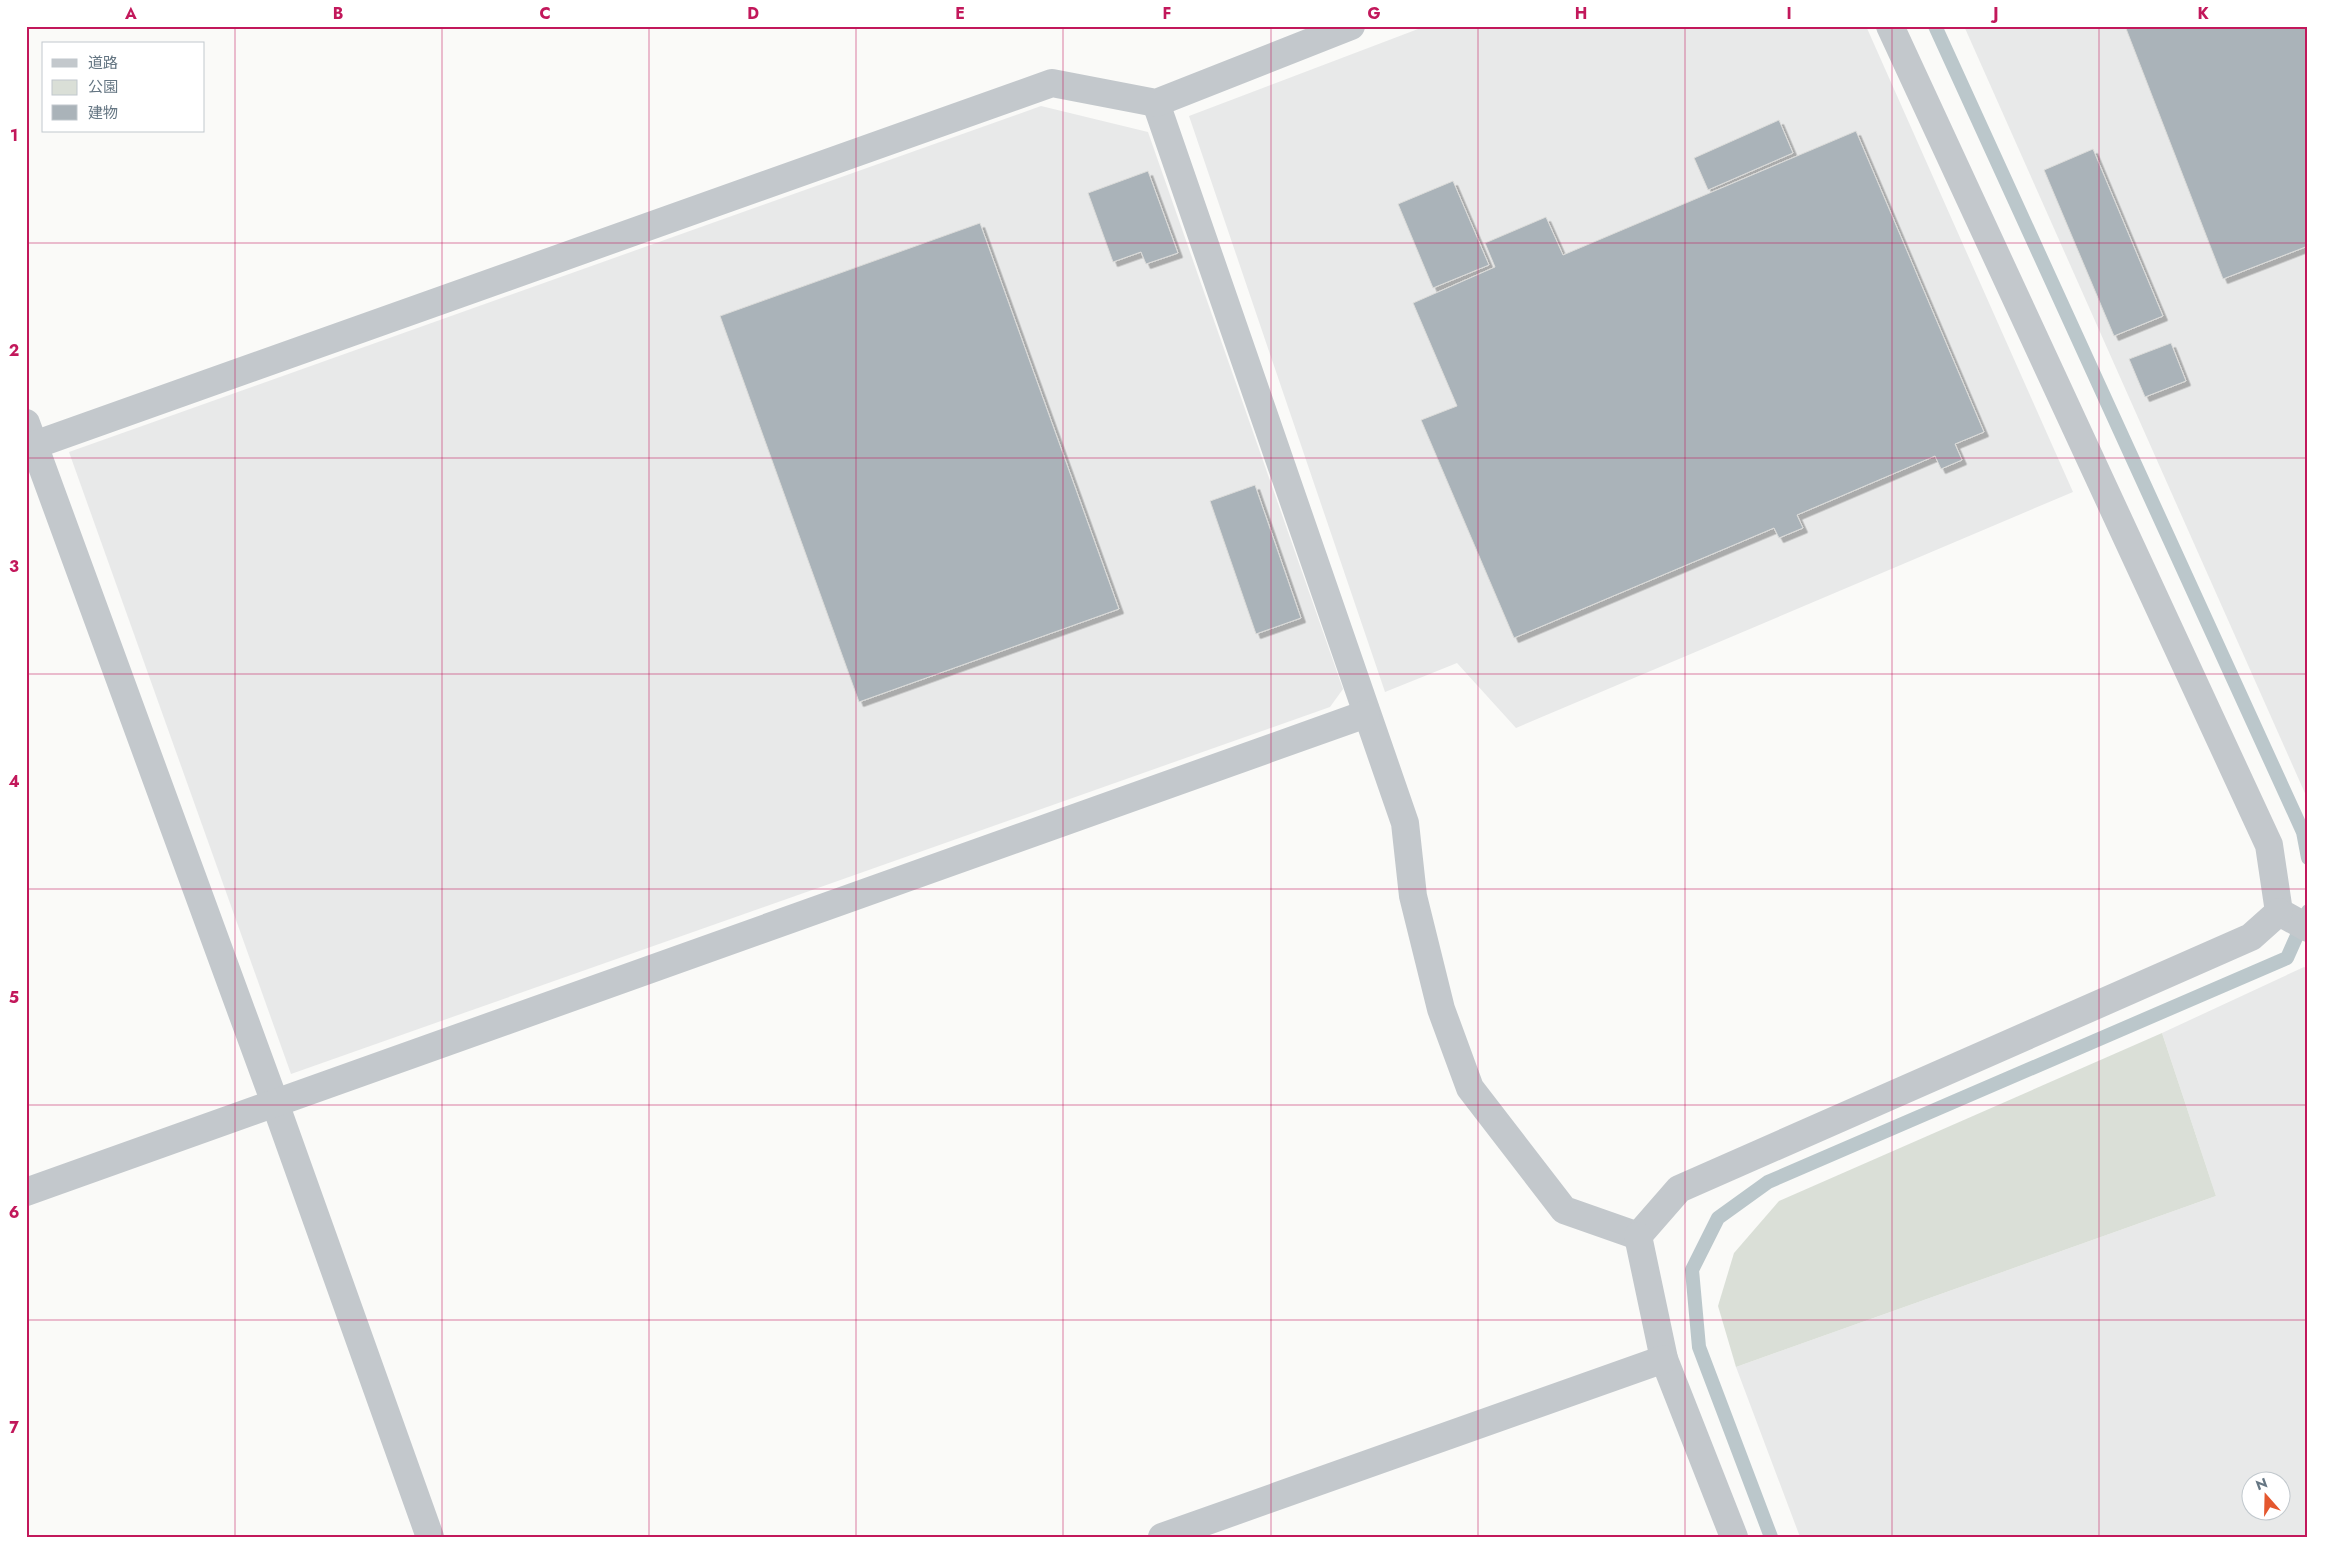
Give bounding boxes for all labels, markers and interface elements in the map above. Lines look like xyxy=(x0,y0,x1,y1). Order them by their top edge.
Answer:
text: A xyxy=(124,2,137,25)
text: B xyxy=(333,2,343,25)
text: C xyxy=(539,2,551,25)
text: D xyxy=(747,2,759,25)
text: E xyxy=(955,2,965,25)
text: F xyxy=(1163,2,1171,25)
text: G xyxy=(1367,2,1381,25)
text: H xyxy=(1575,2,1587,25)
text: I xyxy=(1786,2,1792,25)
text: J xyxy=(1990,2,1999,25)
text: K xyxy=(2197,2,2209,25)
legend xyxy=(42,42,205,132)
text: 道路 xyxy=(88,52,118,74)
text: 公園 xyxy=(88,76,118,98)
text: 建物 xyxy=(88,102,118,124)
text: 1 xyxy=(10,124,18,147)
text: 2 xyxy=(9,339,19,362)
text: 3 xyxy=(9,555,19,578)
text: 4 xyxy=(8,770,20,793)
text: 5 xyxy=(9,986,19,1009)
text: 6 xyxy=(9,1201,19,1224)
text: 7 xyxy=(9,1416,19,1439)
north arrow xyxy=(2242,1470,2292,1520)
text: N xyxy=(2253,1472,2270,1495)

